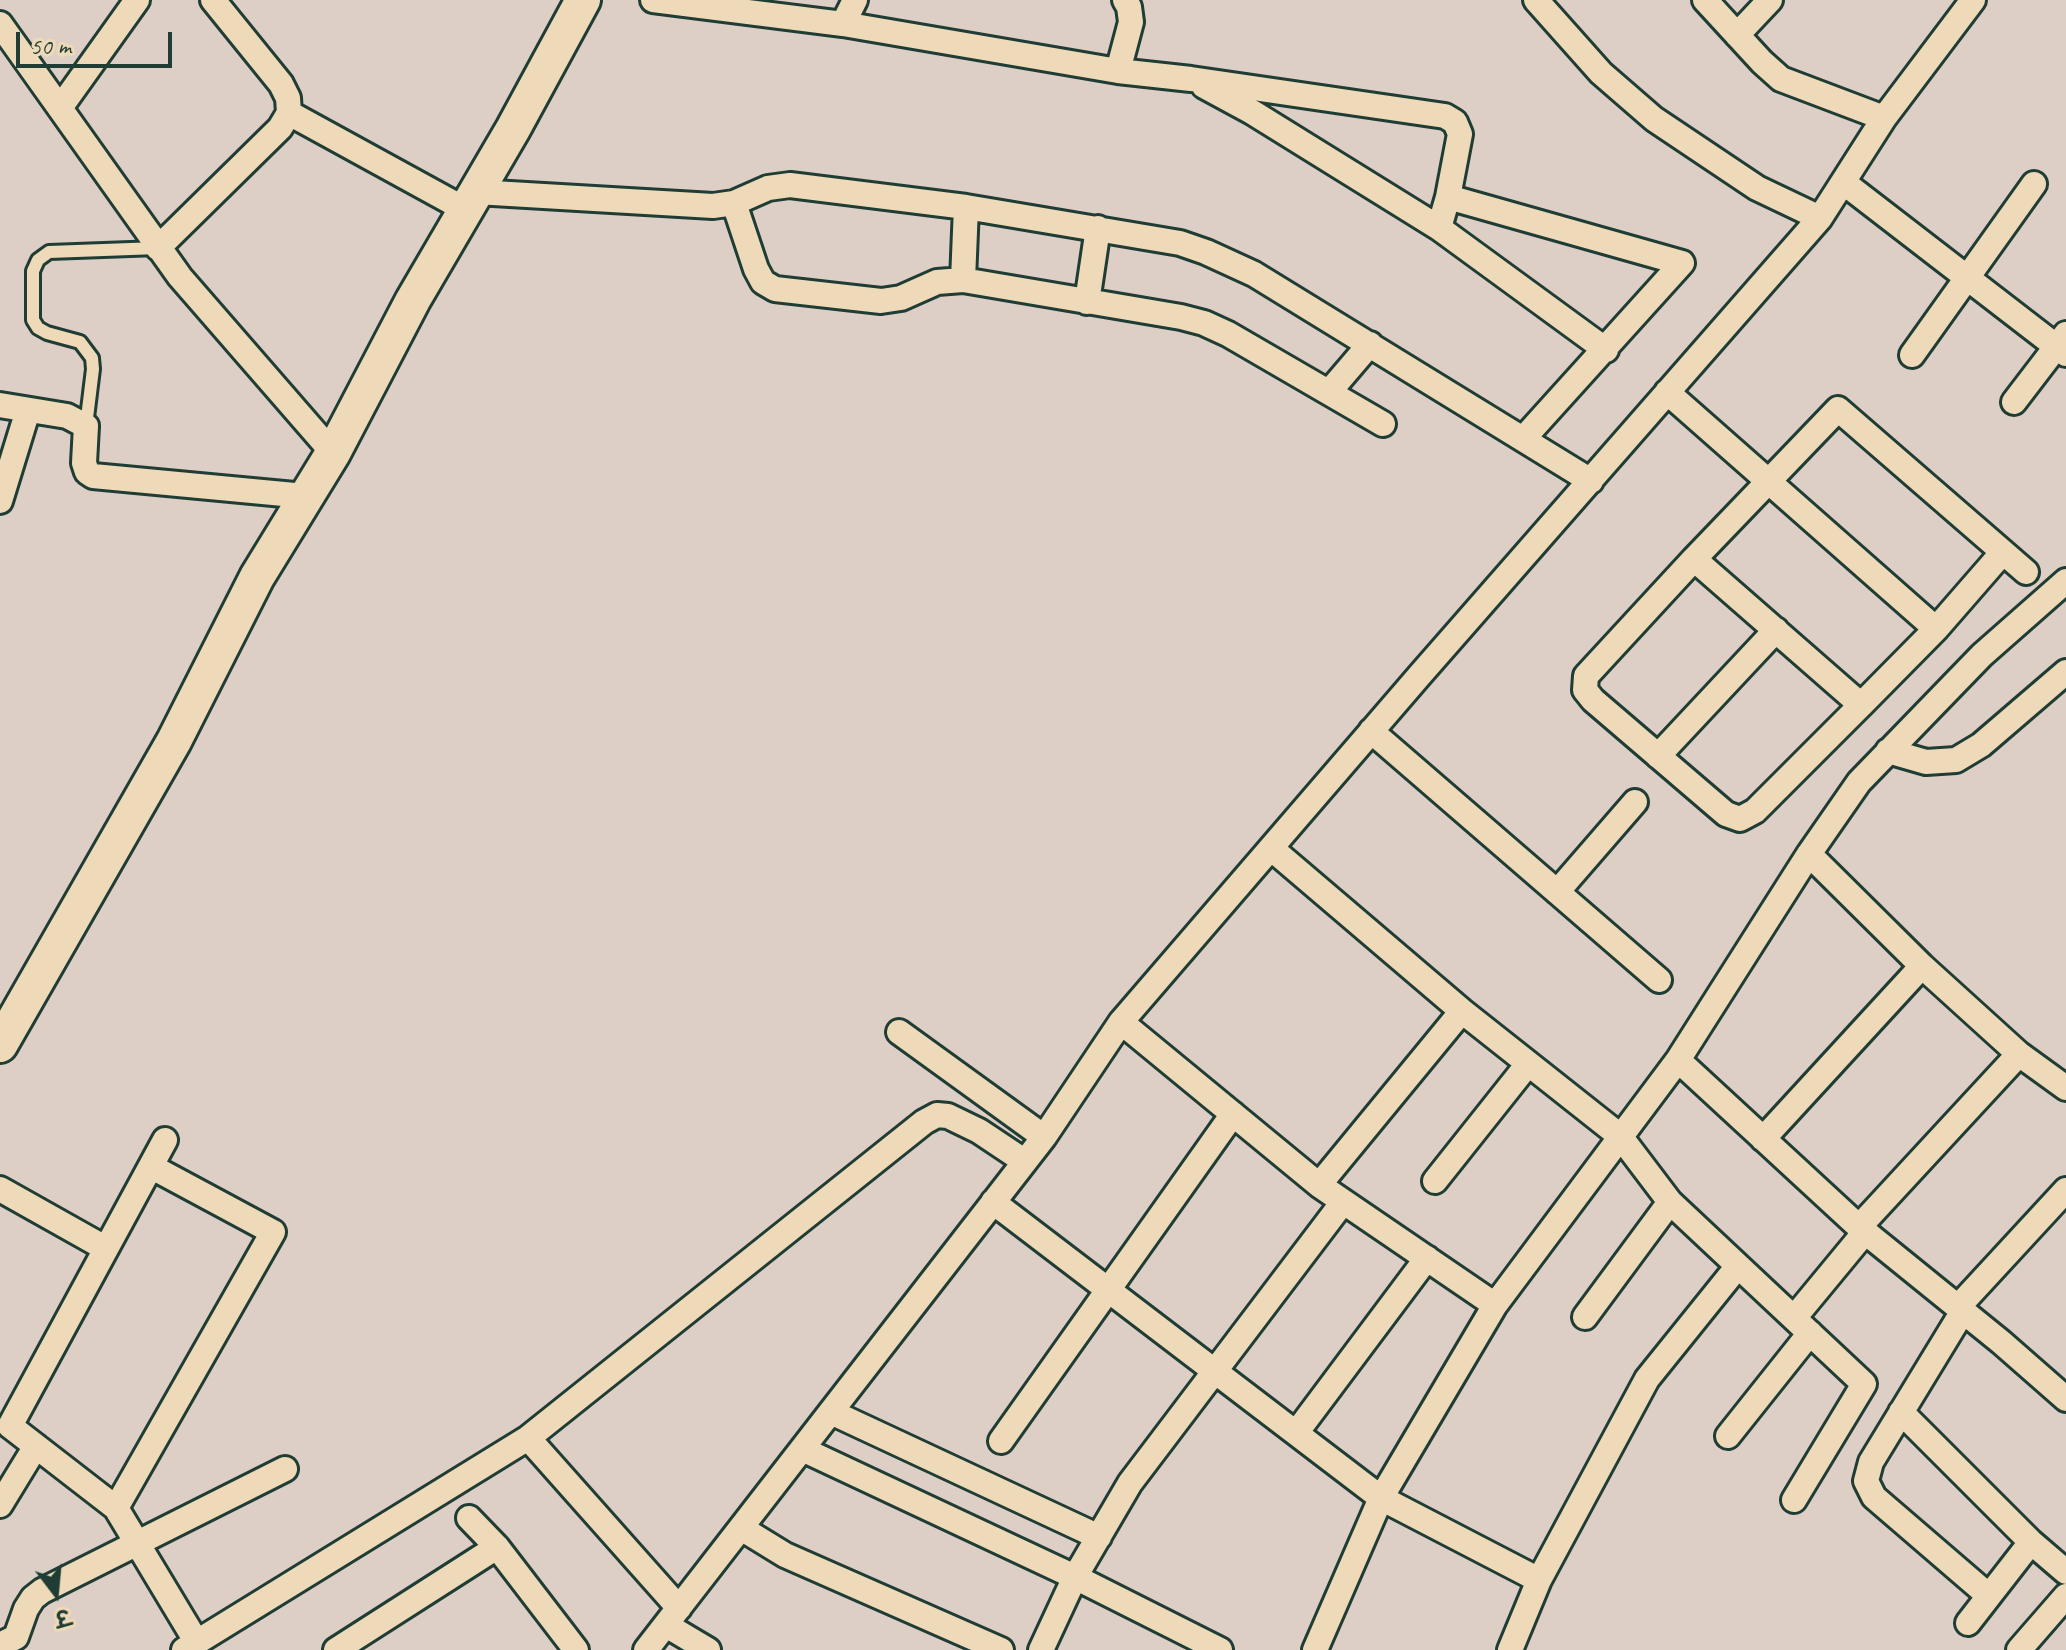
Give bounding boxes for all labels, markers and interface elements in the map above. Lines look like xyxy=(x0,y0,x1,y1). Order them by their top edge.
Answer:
scale bar xyxy=(20,16,176,66)
text: 50 m xyxy=(30,31,71,61)
north arrow xyxy=(16,1554,96,1634)
text: उ xyxy=(52,1602,74,1633)

